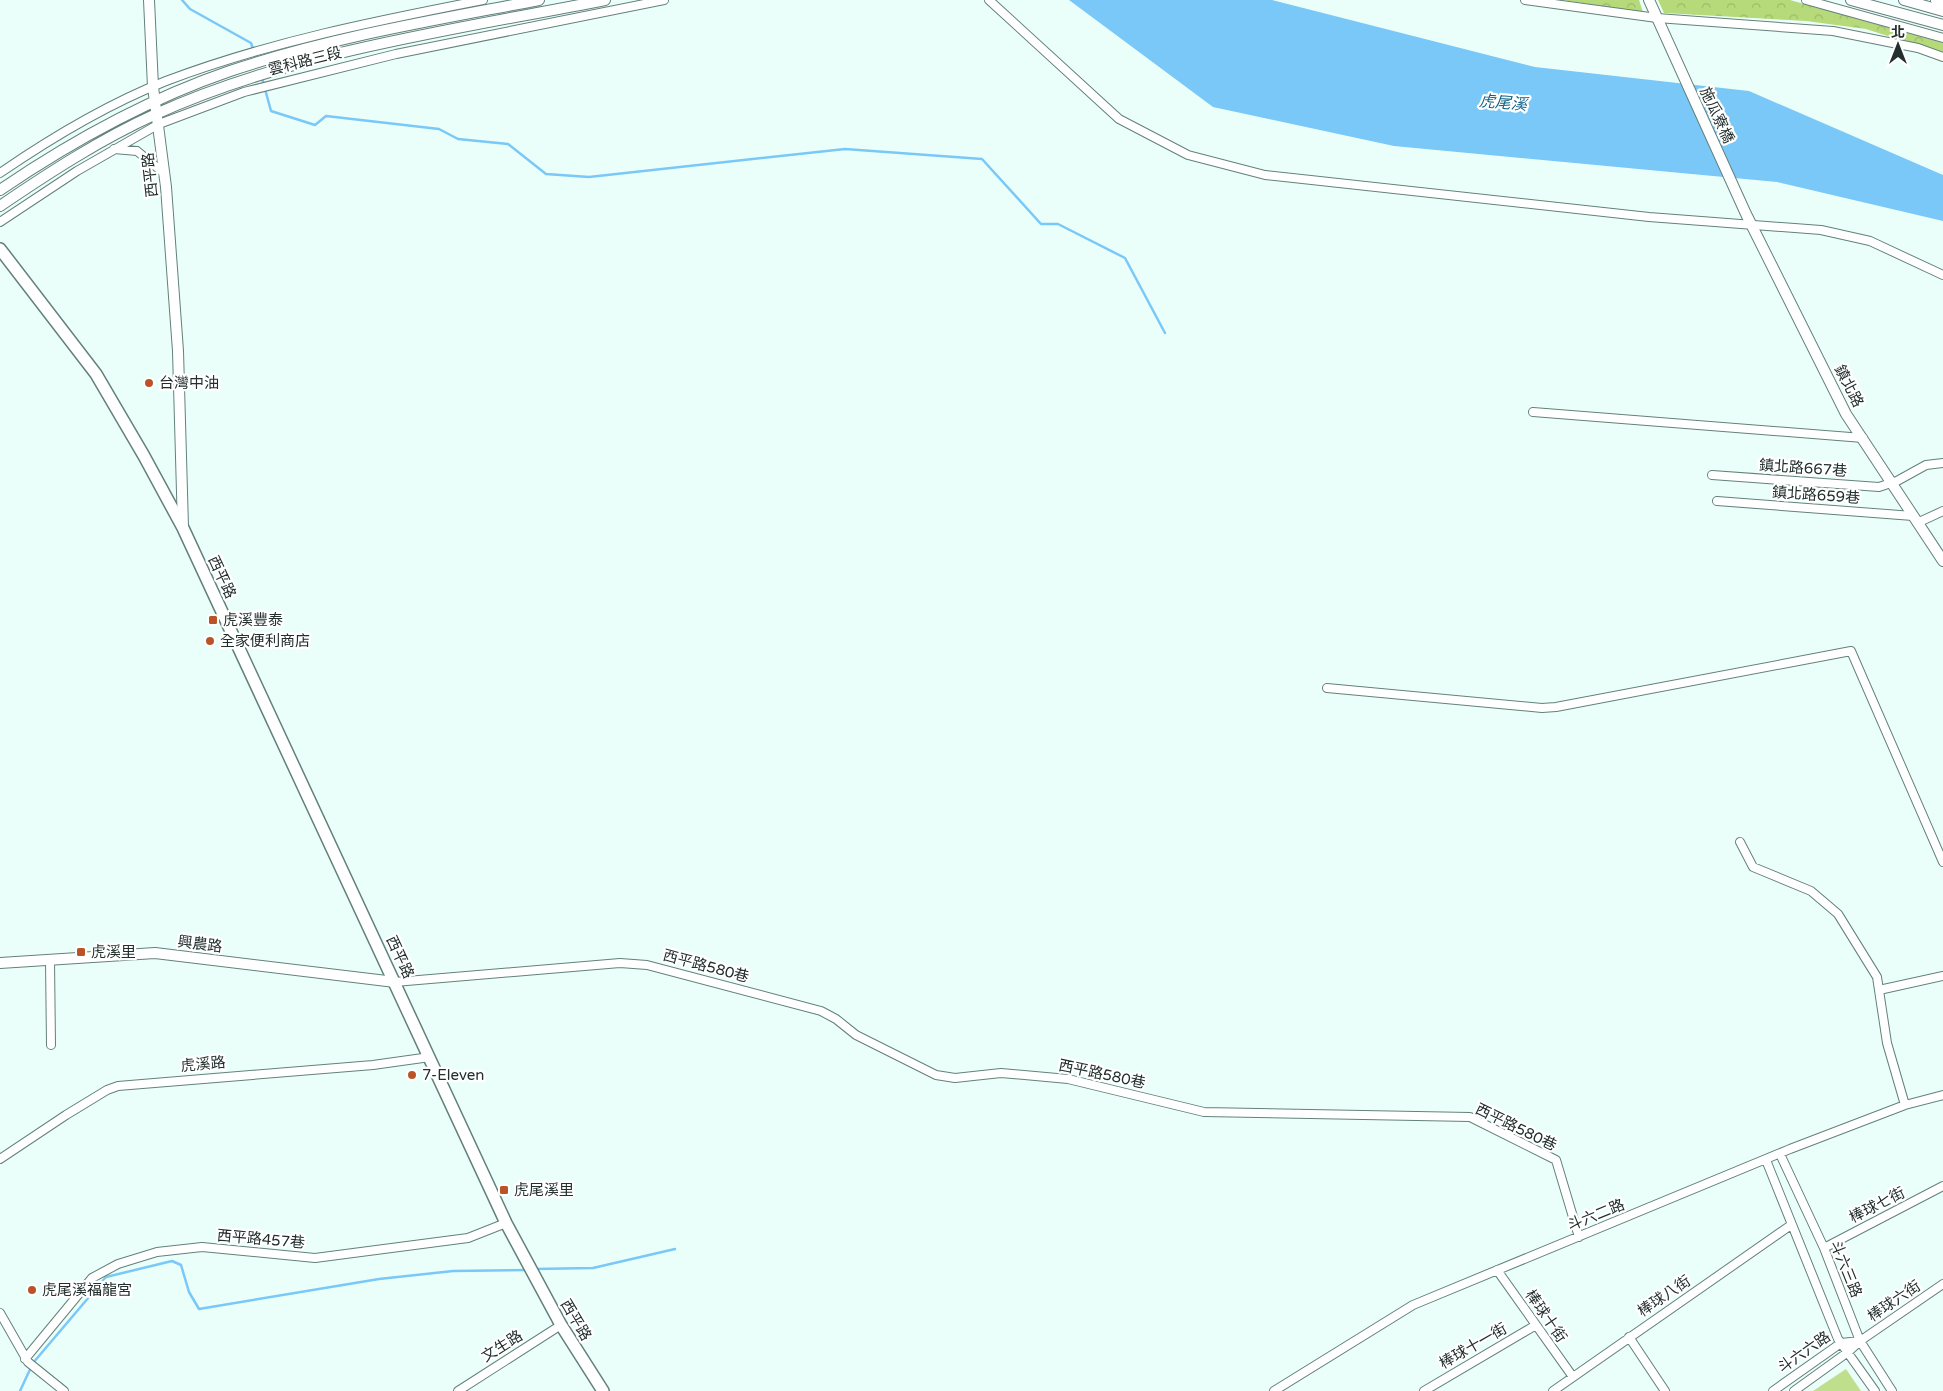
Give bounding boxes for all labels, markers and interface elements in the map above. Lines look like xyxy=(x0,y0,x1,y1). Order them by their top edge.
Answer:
north arrow xyxy=(1873,20,1923,70)
text: 北 xyxy=(1891,24,1905,41)
street label: 雲科路三段 xyxy=(266,43,344,79)
street label: 施瓜寮橋 xyxy=(1696,84,1738,146)
water label: 虎尾溪 xyxy=(1478,91,1530,115)
street label: 西平路 xyxy=(139,152,161,198)
street label: 鎮北路 xyxy=(1831,362,1867,410)
place label: 台灣中油 xyxy=(159,374,219,392)
marker: 台灣中油 xyxy=(143,377,155,389)
street label: 鎮北路667巷 xyxy=(1758,456,1848,480)
street label: 鎮北路659巷 xyxy=(1771,483,1861,507)
street label: 西平路 xyxy=(204,553,240,601)
place label: 虎溪豐泰 xyxy=(223,611,283,629)
marker: 虎溪豐泰 xyxy=(207,614,219,626)
place label: 全家便利商店 xyxy=(220,632,310,650)
marker: 全家便利商店 xyxy=(204,635,216,647)
street label: 興農路 xyxy=(177,932,223,956)
street label: 西平路 xyxy=(382,933,418,981)
place label: 虎溪里 xyxy=(91,943,136,961)
marker: 虎溪里 xyxy=(75,946,87,958)
street label: 西平路580巷 xyxy=(661,946,751,986)
street label: 虎溪路 xyxy=(180,1053,226,1075)
street label: 西平路580巷 xyxy=(1057,1056,1147,1092)
place label: 7-Eleven xyxy=(422,1066,484,1084)
marker: 7-Eleven xyxy=(406,1069,418,1081)
street label: 西平路580巷 xyxy=(1472,1100,1560,1154)
place label: 虎尾溪里 xyxy=(514,1181,574,1199)
street label: 棒球七街 xyxy=(1846,1183,1908,1227)
marker: 虎尾溪里 xyxy=(498,1184,510,1196)
street label: 斗六二路 xyxy=(1565,1195,1627,1235)
street label: 西平路457巷 xyxy=(216,1226,306,1252)
street label: 斗六三路 xyxy=(1826,1238,1866,1300)
street label: 棒球八街 xyxy=(1634,1272,1694,1320)
street label: 棒球六街 xyxy=(1864,1277,1924,1325)
place label: 虎尾溪福龍宮 xyxy=(42,1281,132,1299)
marker: 虎尾溪福龍宮 xyxy=(26,1284,38,1296)
street label: 棒球十街 xyxy=(1521,1286,1571,1346)
street label: 西平路 xyxy=(557,1296,595,1344)
street label: 棒球十一街 xyxy=(1436,1319,1510,1373)
street label: 文生路 xyxy=(478,1326,526,1366)
street label: 斗六六路 xyxy=(1774,1327,1834,1377)

